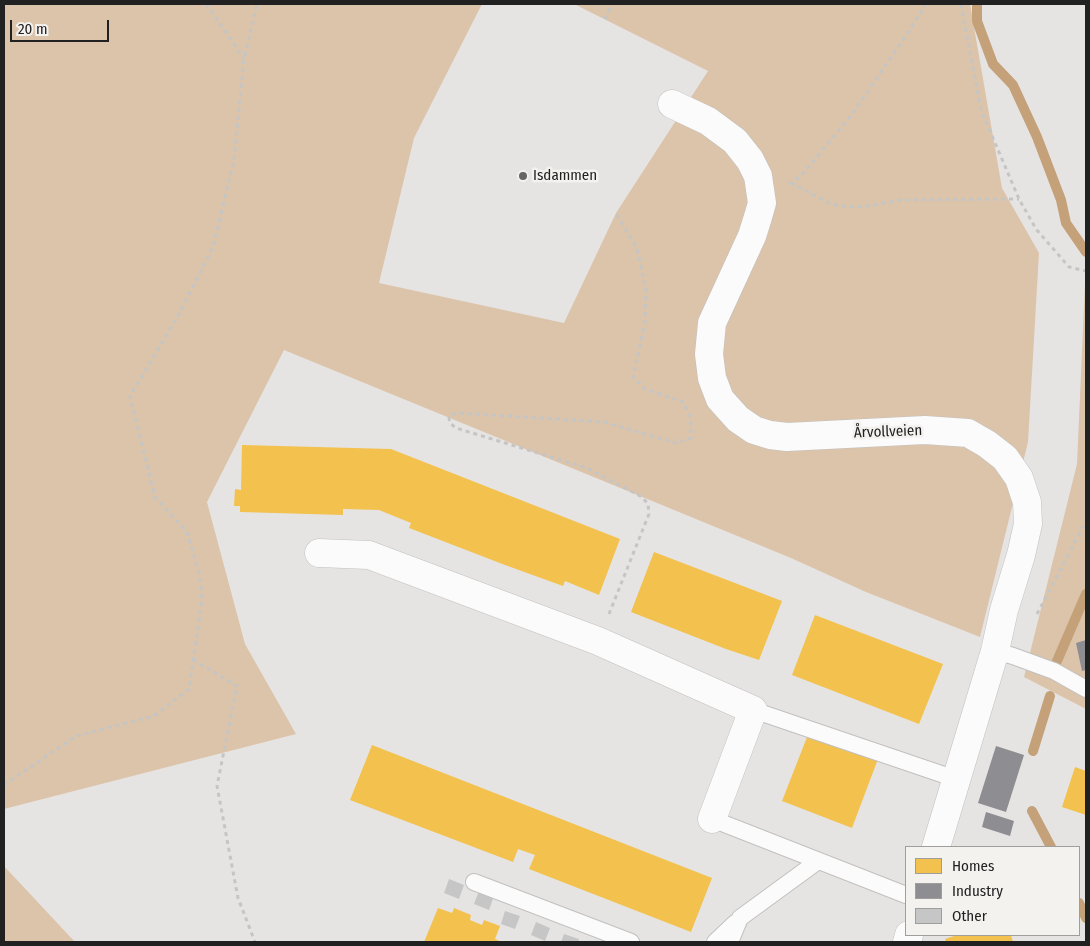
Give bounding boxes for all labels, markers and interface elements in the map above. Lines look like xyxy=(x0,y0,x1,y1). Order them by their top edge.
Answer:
scale bar xyxy=(12,10,111,42)
text: 20 m xyxy=(18,20,48,38)
place label: Isdammen xyxy=(533,167,597,185)
marker: Isdammen xyxy=(517,170,529,182)
street label: Årvollveien xyxy=(853,422,923,442)
legend xyxy=(905,846,1080,936)
text: Homes xyxy=(952,857,994,875)
text: Industry xyxy=(952,882,1003,900)
text: Other xyxy=(952,907,987,925)

